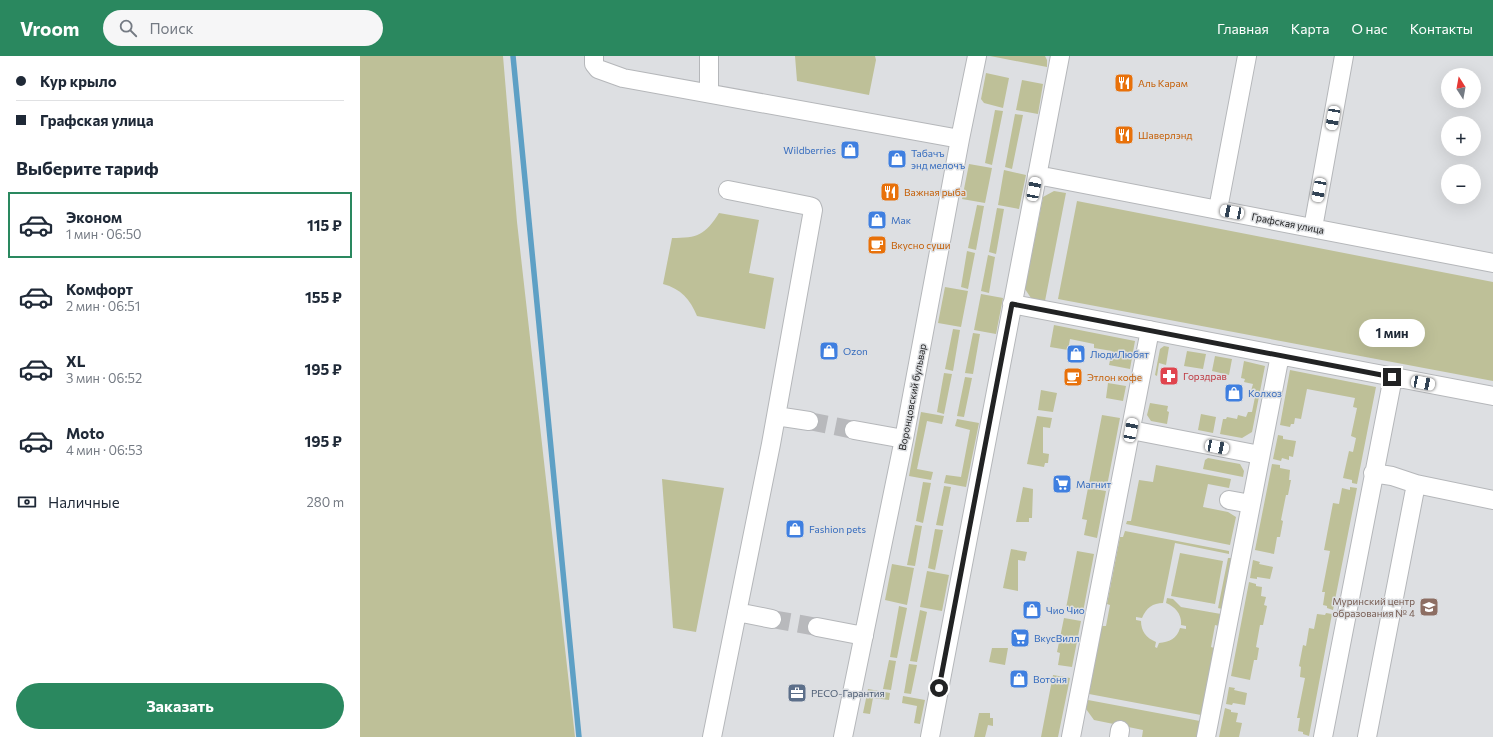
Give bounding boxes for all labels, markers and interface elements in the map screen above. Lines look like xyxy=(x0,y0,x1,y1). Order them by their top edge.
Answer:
search box xyxy=(103,10,383,46)
text: Vroom xyxy=(20,17,79,40)
icon: search xyxy=(117,17,139,39)
text: Поиск xyxy=(149,19,194,37)
text: Главная xyxy=(1217,20,1269,37)
text: Карта xyxy=(1291,20,1329,37)
text: О нас xyxy=(1351,20,1388,37)
text: Контакты xyxy=(1410,20,1473,37)
north arrow xyxy=(1441,68,1481,108)
map controls xyxy=(1441,68,1481,204)
text: Кур крыло xyxy=(40,72,117,90)
restaurant icon: Аль Карам xyxy=(1113,72,1135,94)
place label: Аль Карам xyxy=(1138,77,1188,89)
car xyxy=(1325,105,1341,131)
text: Графская улица xyxy=(40,111,154,129)
button: + xyxy=(1441,116,1481,156)
restaurant icon: Шаверлэнд xyxy=(1113,124,1135,146)
place label: Шаверлэнд xyxy=(1138,129,1193,141)
shop icon: Wildberries xyxy=(839,139,861,161)
place label: Wildberries xyxy=(783,144,836,156)
place label: Табачъ энд мелочъ xyxy=(911,147,965,171)
shop icon: Табачъ энд мелочъ xyxy=(886,148,908,170)
text: Выберите тариф xyxy=(16,157,159,179)
button: − xyxy=(1441,164,1481,204)
car xyxy=(1026,176,1042,202)
car xyxy=(1311,177,1327,203)
restaurant icon: Важная рыба xyxy=(879,181,901,203)
place label: Важная рыба xyxy=(904,186,966,198)
car xyxy=(1219,204,1245,220)
icon: car xyxy=(18,207,54,243)
text: Эконом xyxy=(66,208,122,226)
shop icon: Мак xyxy=(866,209,888,231)
street label: Графская улица xyxy=(1251,210,1325,236)
place label: Мак xyxy=(891,214,912,226)
text: 115 ₽ xyxy=(307,216,342,234)
text: 1 мин · 06:50 xyxy=(66,226,142,242)
cafe icon: Вкусно суши xyxy=(866,234,888,256)
place label: Вкусно суши xyxy=(891,239,951,251)
icon: car xyxy=(18,279,54,315)
text: Комфорт xyxy=(66,280,133,298)
text: 155 ₽ xyxy=(305,288,342,306)
text: 2 мин · 06:51 xyxy=(66,298,140,314)
callout: 1 мин xyxy=(1359,319,1425,347)
text: 1 мин xyxy=(1375,325,1409,341)
shop icon: Ozon xyxy=(818,340,840,362)
street label: Воронцовский бульвар xyxy=(896,342,928,452)
shop icon: ЛюдиЛюбят xyxy=(1065,343,1087,365)
place label: Ozon xyxy=(843,345,868,357)
place label: ЛюдиЛюбят xyxy=(1090,348,1149,360)
icon: car xyxy=(18,351,54,387)
text: XL xyxy=(66,352,85,370)
text: 195 ₽ xyxy=(304,360,342,378)
pharmacy icon: Горздрав xyxy=(1158,365,1180,387)
cafe icon: Этлон кофе xyxy=(1062,366,1084,388)
route end xyxy=(1383,368,1401,386)
text: 3 мин · 06:52 xyxy=(66,370,142,386)
place label: Горздрав xyxy=(1183,370,1227,382)
place label: Этлон кофе xyxy=(1087,371,1142,383)
car xyxy=(1410,375,1436,391)
shop icon: Колхоз xyxy=(1223,382,1245,404)
place label: Колхоз xyxy=(1248,387,1282,399)
car xyxy=(1123,417,1139,443)
icon: car xyxy=(18,423,54,459)
text: Moto xyxy=(66,424,105,442)
text: 195 ₽ xyxy=(304,432,342,450)
car xyxy=(1204,439,1230,455)
text: 4 мин · 06:53 xyxy=(66,442,143,458)
supermarket icon: Магнит xyxy=(1051,473,1073,495)
place label: Магнит xyxy=(1076,478,1111,490)
icon: cash xyxy=(16,491,38,513)
text: Наличные xyxy=(48,493,120,511)
text: 280 m xyxy=(307,494,344,510)
shop icon: Fashion pets xyxy=(784,518,806,540)
place label: Fashion pets xyxy=(809,523,866,535)
place label: Муринский центр образования № 4 xyxy=(1332,595,1415,619)
school or university icon: Муринский центр образования № 4 xyxy=(1418,596,1440,618)
shop icon: Чио Чио xyxy=(1021,599,1043,621)
place label: Чио Чио xyxy=(1046,604,1085,616)
supermarket icon: ВкусВилл xyxy=(1009,627,1031,649)
place label: ВкусВилл xyxy=(1034,632,1080,644)
shop icon: Вотоня xyxy=(1008,668,1030,690)
place label: Вотоня xyxy=(1033,673,1067,685)
route start xyxy=(930,679,948,697)
office icon: РЕСО-Гарантия xyxy=(786,682,808,704)
button: Заказать xyxy=(16,683,344,729)
place label: РЕСО-Гарантия xyxy=(811,687,885,699)

